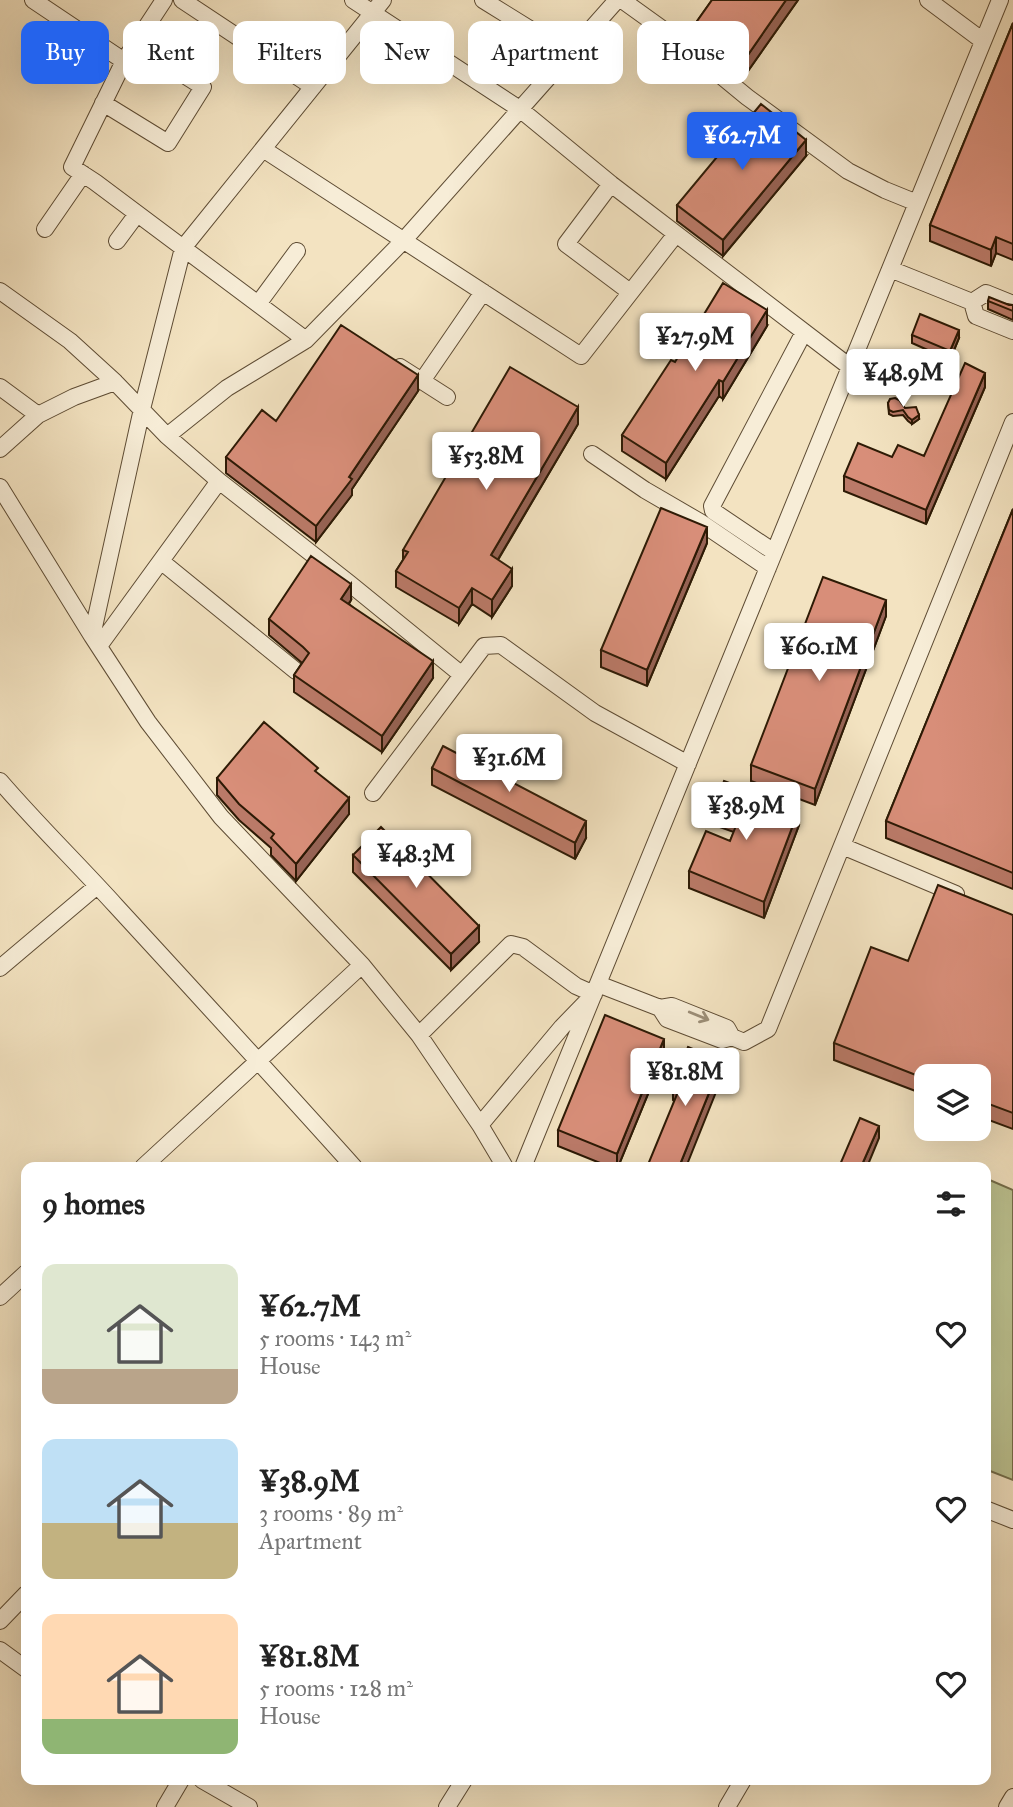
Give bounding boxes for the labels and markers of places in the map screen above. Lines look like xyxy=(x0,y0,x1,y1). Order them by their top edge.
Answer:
pin: ¥62.7M xyxy=(685,113,799,172)
pin: ¥27.9M xyxy=(638,314,752,373)
pin: ¥48.9M xyxy=(846,350,960,409)
pin: ¥53.8M xyxy=(429,433,543,492)
pin: ¥60.1M xyxy=(762,624,876,683)
pin: ¥31.6M xyxy=(452,734,566,794)
pin: ¥38.9M xyxy=(689,782,803,842)
pin: ¥48.3M xyxy=(359,830,473,890)
pin: ¥81.8M xyxy=(628,1048,742,1108)

